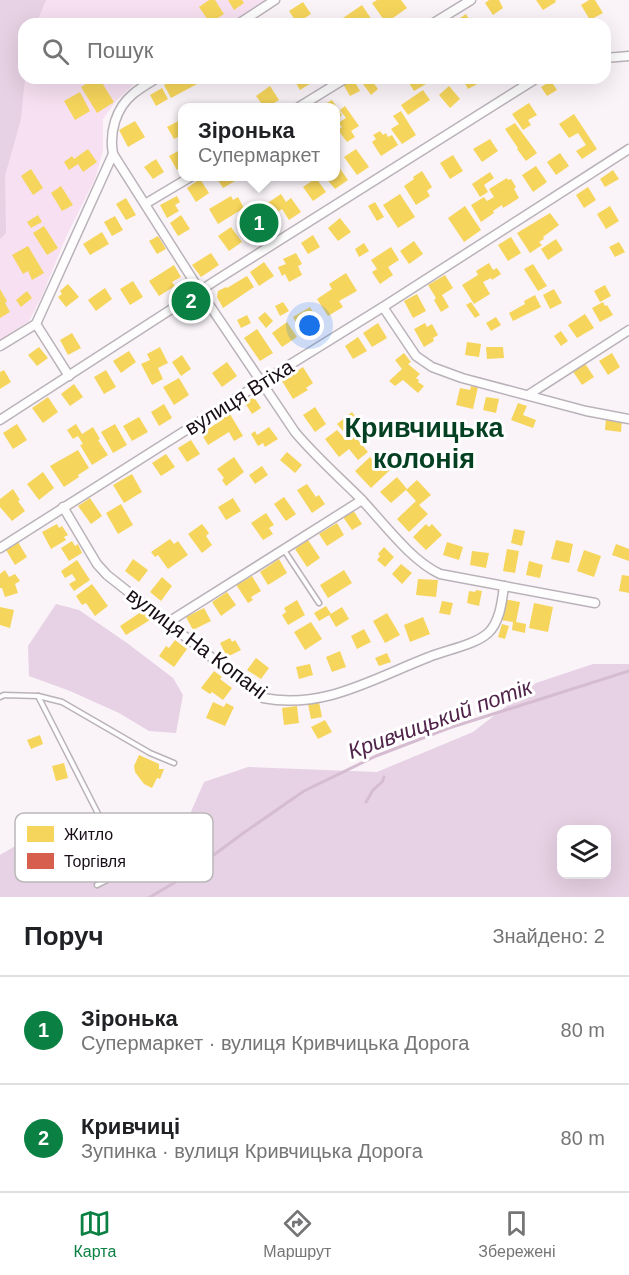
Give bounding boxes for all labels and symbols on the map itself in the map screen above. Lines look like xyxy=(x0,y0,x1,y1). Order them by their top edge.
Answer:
pin: 1 xyxy=(240,200,278,246)
pin: 2 xyxy=(172,278,210,324)
your location xyxy=(295,311,324,340)
street label: вулиця Втіха xyxy=(181,354,298,439)
district label: Кривчицька колонія xyxy=(344,413,505,474)
street label: вулиця На Копані xyxy=(122,583,272,703)
water label: Кривчицький потік xyxy=(344,673,537,764)
legend xyxy=(15,813,213,882)
text: Житло xyxy=(64,826,113,843)
text: Торгівля xyxy=(64,853,126,870)

